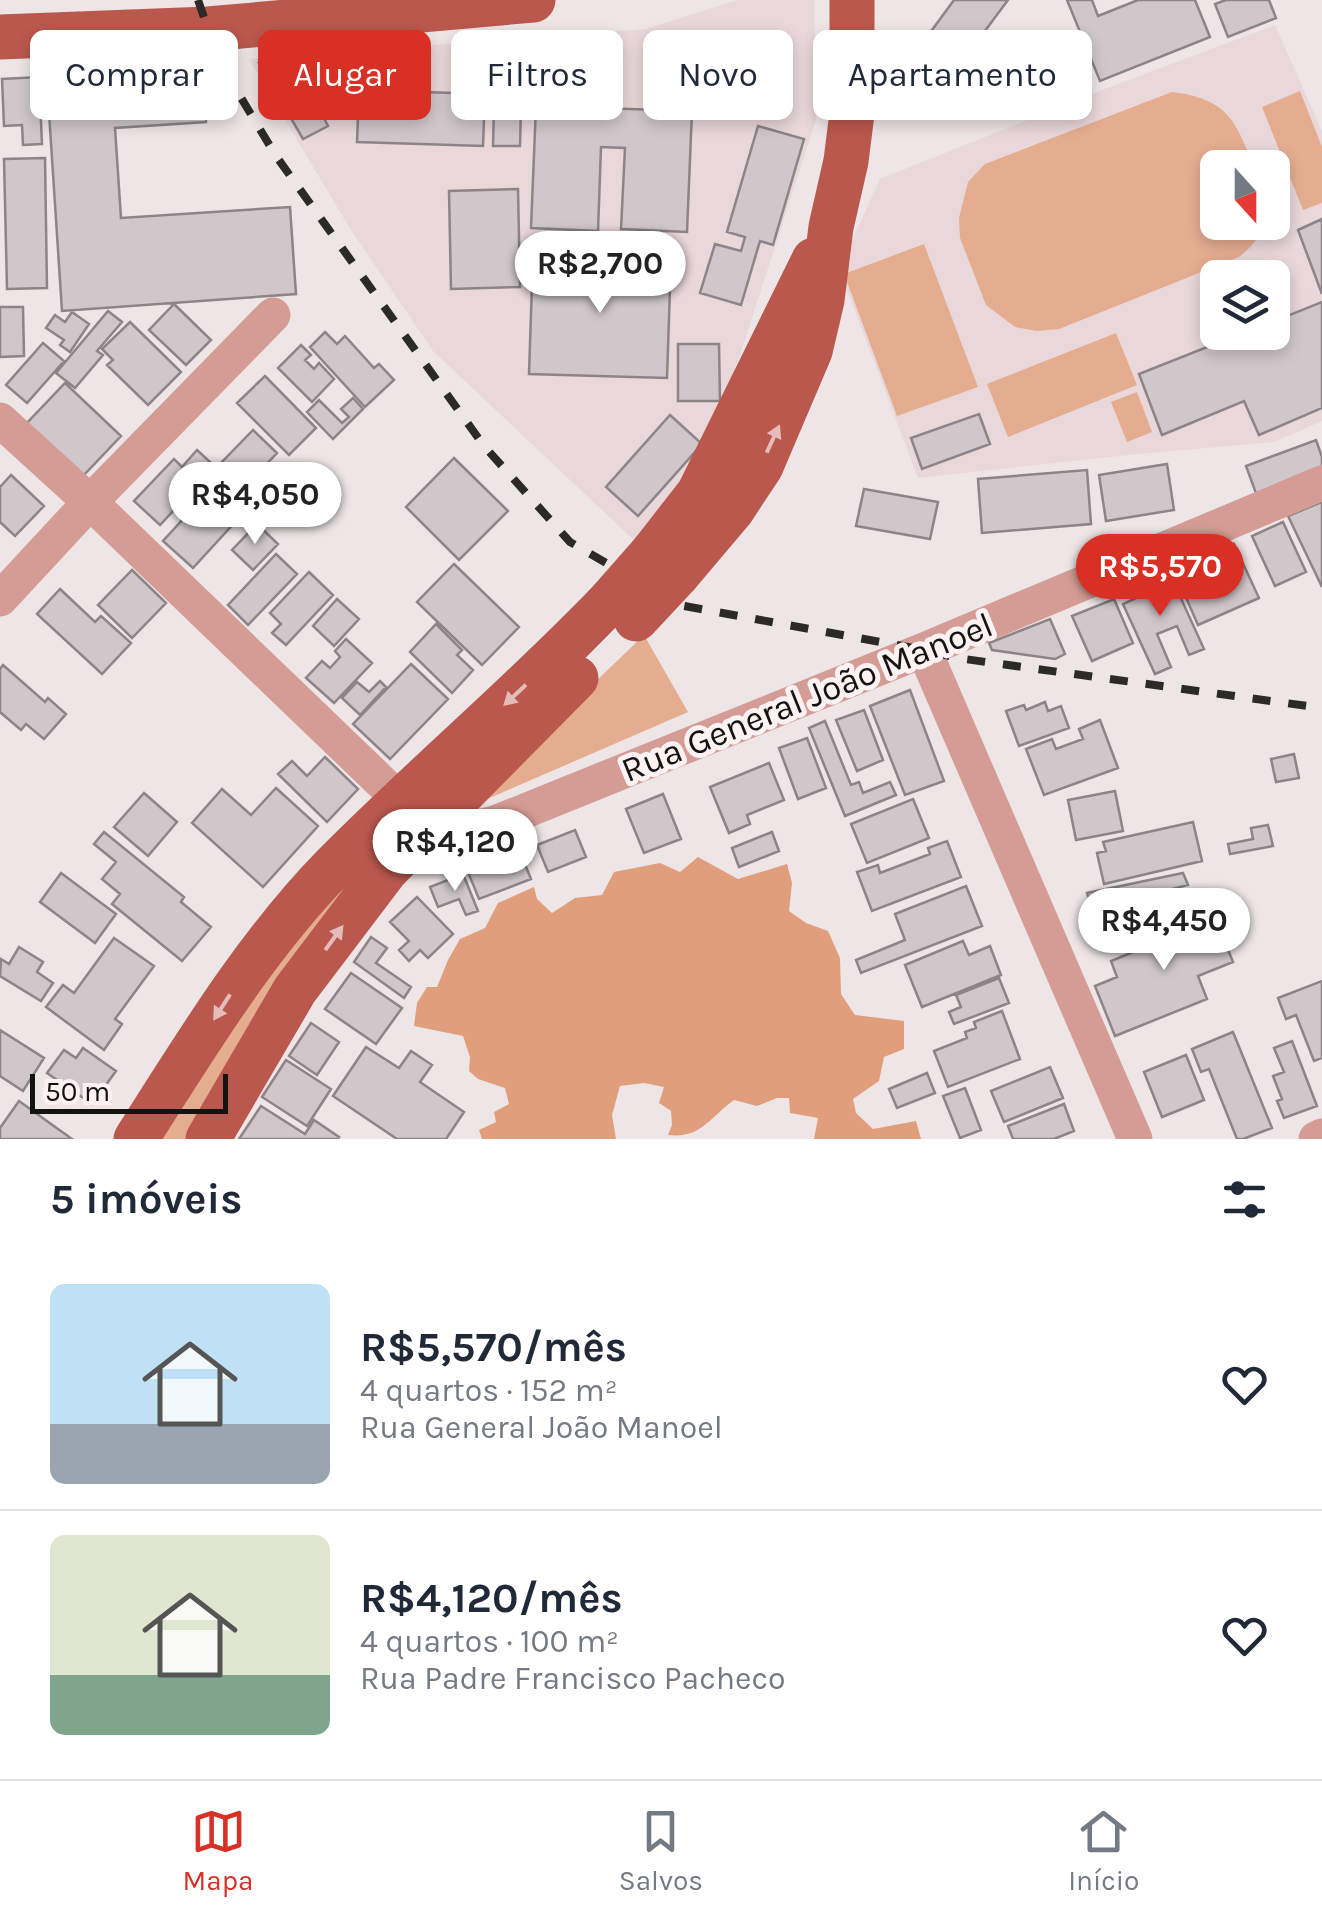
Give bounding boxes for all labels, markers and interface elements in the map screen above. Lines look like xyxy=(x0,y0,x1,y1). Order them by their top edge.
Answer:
chip: Comprar xyxy=(30,30,238,120)
chip: Alugar xyxy=(258,30,431,120)
chip: Filtros xyxy=(451,30,623,120)
chip: Novo xyxy=(643,30,793,120)
chip: Apartamento xyxy=(813,30,1092,120)
north arrow xyxy=(1200,150,1290,240)
map controls xyxy=(1200,150,1290,350)
pin: R$2,700 xyxy=(508,231,692,316)
text: R$2,700 xyxy=(537,245,663,282)
button: layers xyxy=(1200,260,1290,350)
one-way arrow xyxy=(765,425,781,454)
pin: R$4,050 xyxy=(163,462,347,547)
text: R$4,050 xyxy=(191,476,319,513)
pin: R$5,570 xyxy=(1068,534,1252,619)
text: R$5,570 xyxy=(1098,548,1222,585)
street label: Rua General João Manoel xyxy=(616,604,999,791)
one-way arrow xyxy=(503,683,527,706)
pin: R$4,120 xyxy=(363,809,547,894)
text: R$4,120 xyxy=(395,823,515,860)
pin: R$4,450 xyxy=(1072,888,1256,973)
text: R$4,450 xyxy=(1100,902,1228,939)
one-way arrow xyxy=(324,925,343,951)
one-way arrow xyxy=(213,994,232,1021)
scale bar xyxy=(30,1069,228,1114)
text: 50 m xyxy=(45,1075,110,1108)
icon: filters xyxy=(1217,1172,1272,1227)
text: 5 imóveis xyxy=(50,1174,242,1224)
text: R$5,570/mês xyxy=(360,1322,627,1372)
icon: home xyxy=(130,1324,250,1444)
icon: heart xyxy=(1217,1357,1272,1412)
text: 4 quartos · 152 m² xyxy=(360,1372,618,1409)
text: Rua General João Manoel xyxy=(360,1409,723,1446)
text: R$4,120/mês xyxy=(360,1573,623,1623)
icon: home xyxy=(130,1575,250,1695)
icon: heart xyxy=(1217,1608,1272,1663)
text: 4 quartos · 100 m² xyxy=(360,1623,619,1660)
text: Rua Padre Francisco Pacheco xyxy=(360,1660,785,1697)
tab: Mapa xyxy=(183,1804,254,1897)
tab: Salvos xyxy=(619,1804,703,1897)
tab: Início xyxy=(1068,1804,1139,1897)

